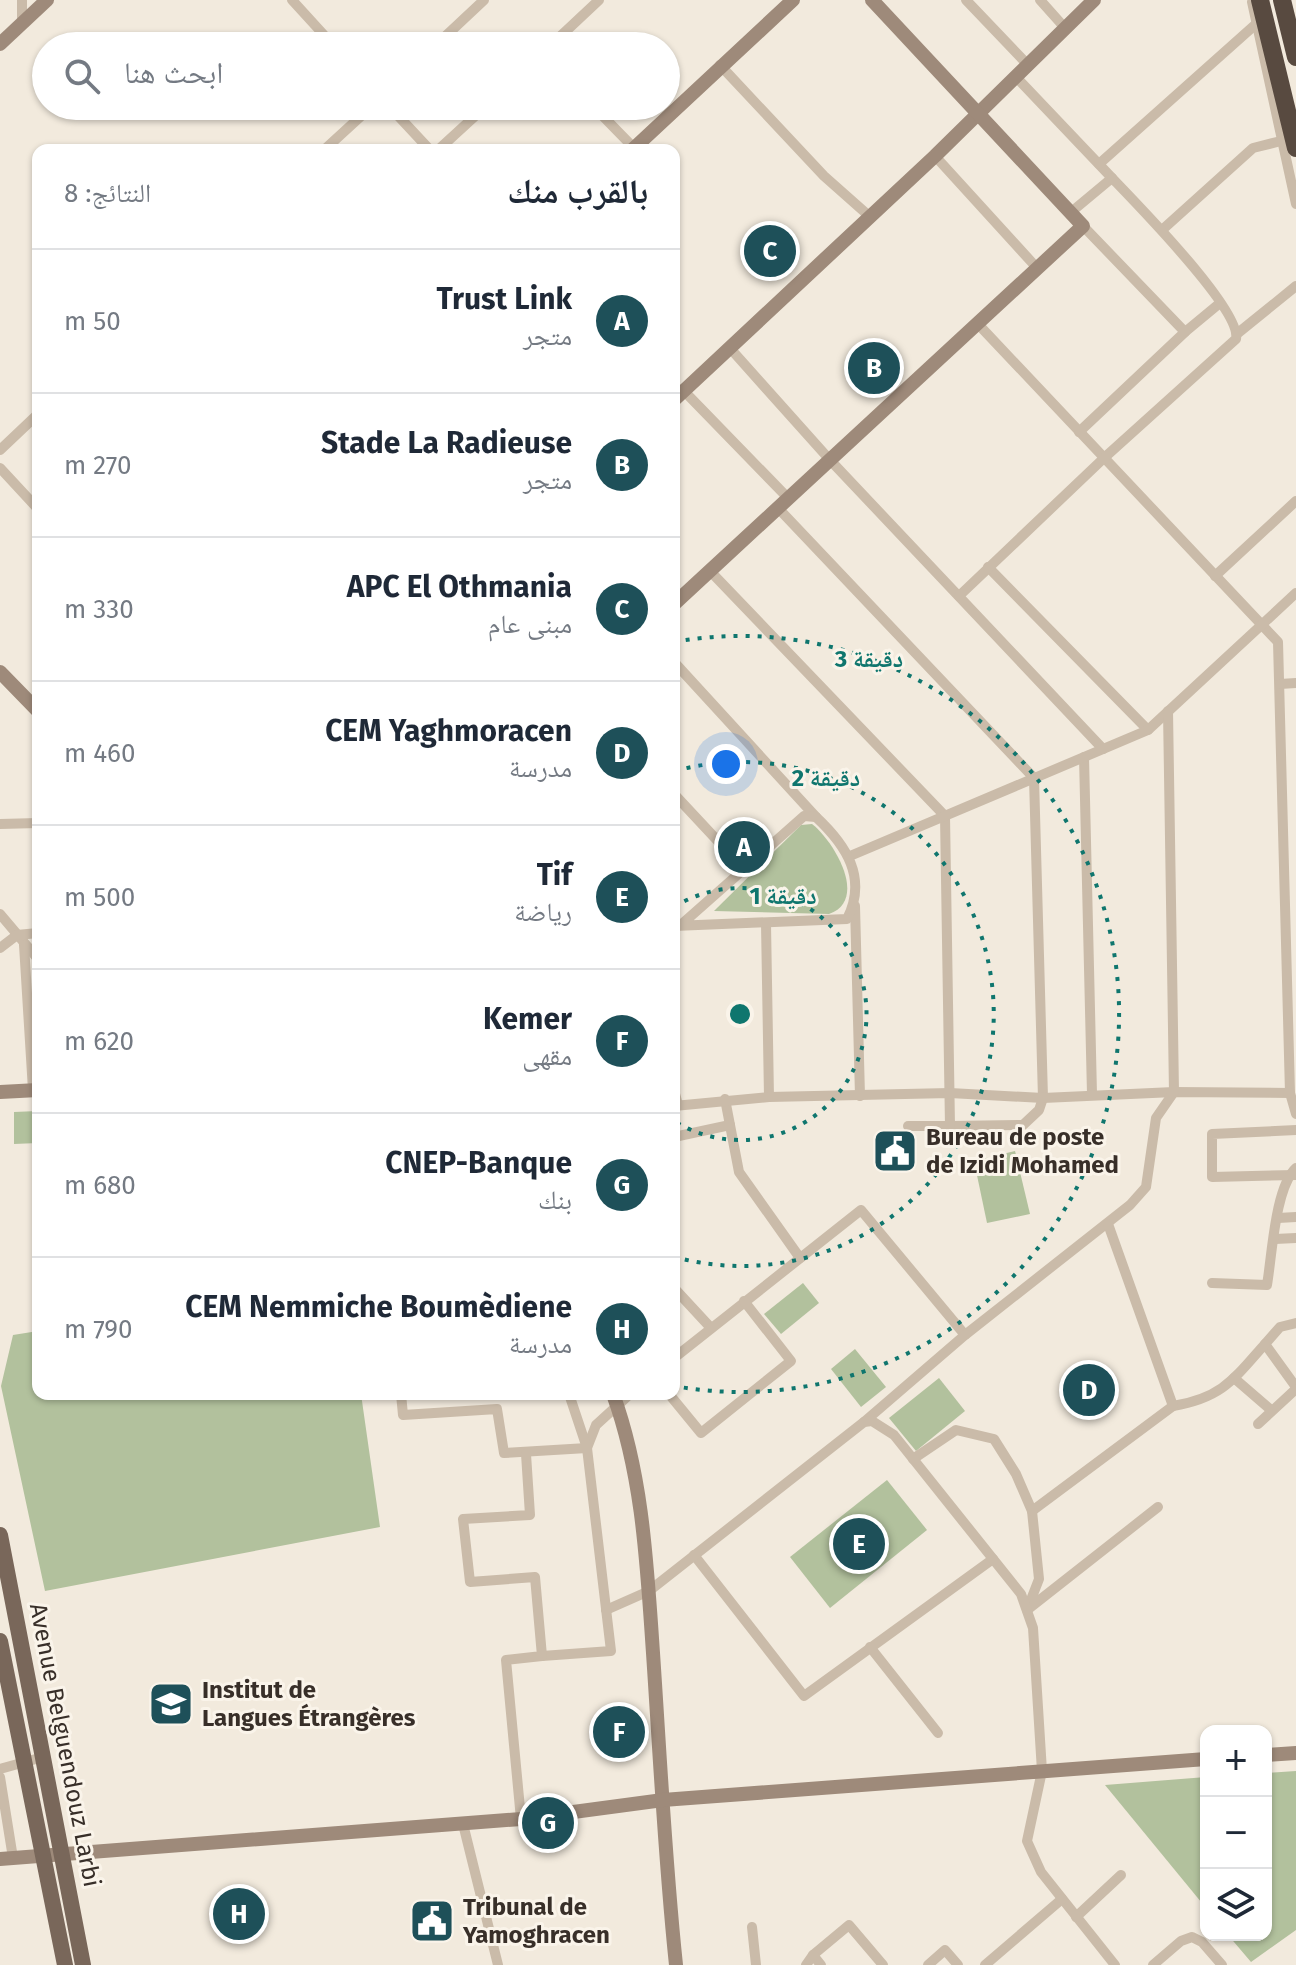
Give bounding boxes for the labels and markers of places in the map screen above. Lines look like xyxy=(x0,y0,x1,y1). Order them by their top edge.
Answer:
pin: C xyxy=(744,221,796,281)
pin: B xyxy=(848,338,900,398)
pin: A xyxy=(718,817,770,877)
centre of rings xyxy=(726,1000,754,1028)
place label: Bureau de poste de Izidi Mohamed xyxy=(926,1123,1119,1179)
public building icon: Bureau de poste de Izidi Mohamed xyxy=(871,1127,919,1175)
pin: D xyxy=(1063,1360,1115,1420)
pin: E xyxy=(833,1514,885,1574)
place label: Institut de Langues Étrangères xyxy=(202,1676,416,1732)
school or university icon: Institut de Langues Étrangères xyxy=(147,1680,195,1728)
pin: F xyxy=(593,1702,645,1762)
pin: G xyxy=(522,1793,574,1853)
pin: H xyxy=(213,1884,265,1944)
place label: Tribunal de Yamoghracen xyxy=(462,1893,610,1949)
public building icon: Tribunal de Yamoghracen xyxy=(408,1897,456,1945)

